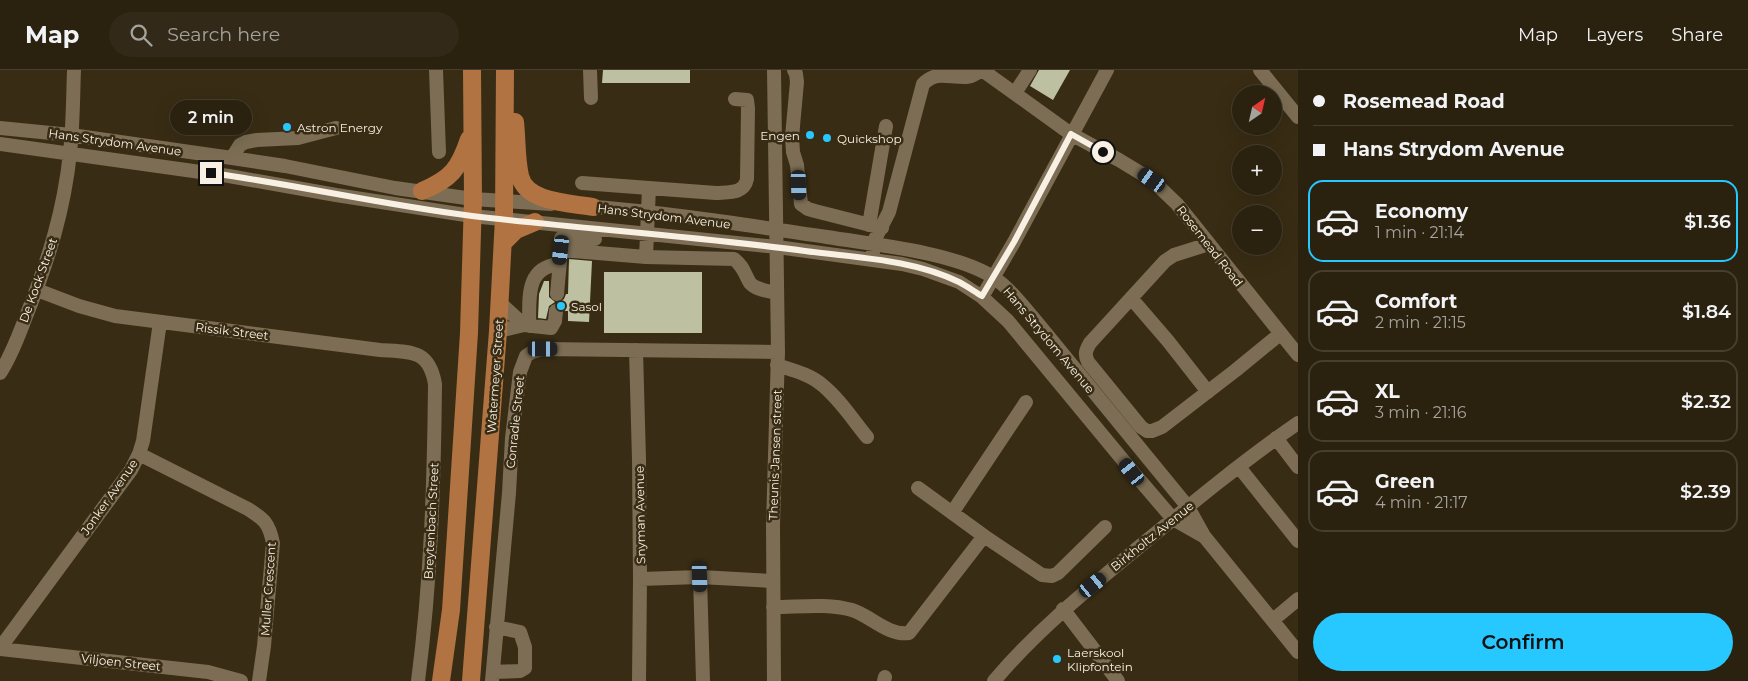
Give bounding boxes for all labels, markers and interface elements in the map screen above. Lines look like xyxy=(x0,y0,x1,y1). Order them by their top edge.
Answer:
search box xyxy=(109,12,459,57)
text: Map xyxy=(25,20,79,49)
icon: search xyxy=(127,21,155,49)
text: Search here xyxy=(167,23,280,46)
text: Map xyxy=(1518,24,1558,46)
text: Layers xyxy=(1586,24,1643,46)
text: Share xyxy=(1671,24,1723,46)
north arrow xyxy=(1232,85,1282,135)
map controls xyxy=(1232,85,1282,255)
text: Rosemead Road xyxy=(1343,90,1505,113)
callout: 2 min xyxy=(170,101,252,136)
text: 2 min xyxy=(188,108,234,127)
place label: Astron Energy xyxy=(297,120,383,135)
marker: Astron Energy xyxy=(281,121,293,133)
street label: Hans Strydom Avenue xyxy=(48,125,182,159)
place label: Engen xyxy=(760,128,800,143)
marker: Engen xyxy=(804,129,816,141)
place label: Quickshop xyxy=(837,131,902,146)
marker: Quickshop xyxy=(821,132,833,144)
text: Hans Strydom Avenue xyxy=(1343,138,1564,161)
route start xyxy=(1092,141,1114,163)
button: + xyxy=(1232,145,1282,195)
route end xyxy=(200,162,222,184)
car xyxy=(1135,165,1168,195)
car xyxy=(790,170,807,200)
icon: car xyxy=(1315,199,1360,244)
street label: Hans Strydom Avenue xyxy=(597,200,731,232)
text: Economy xyxy=(1375,200,1468,223)
street label: Rosemead Road xyxy=(1174,202,1246,290)
button: − xyxy=(1232,205,1282,255)
text: $1.36 xyxy=(1684,210,1731,233)
text: 1 min · 21:14 xyxy=(1375,223,1464,242)
car xyxy=(551,234,570,266)
street label: De Kock Street xyxy=(16,235,60,325)
street label: Hans Strydom Avenue xyxy=(1000,284,1098,396)
icon: car xyxy=(1315,289,1360,334)
text: Comfort xyxy=(1375,290,1457,313)
place label: Sasol xyxy=(571,299,602,314)
marker: Sasol xyxy=(555,300,567,312)
text: $1.84 xyxy=(1682,300,1731,323)
text: 2 min · 21:15 xyxy=(1375,313,1466,332)
street label: Watermeyer Street xyxy=(484,318,506,433)
street label: Rissik Street xyxy=(195,319,269,343)
car xyxy=(528,342,558,357)
street label: Conradie Street xyxy=(503,375,527,469)
icon: car xyxy=(1315,379,1360,424)
text: XL xyxy=(1375,380,1400,403)
street label: Theunis Jansen street xyxy=(765,389,785,521)
text: $2.32 xyxy=(1681,390,1731,413)
text: 3 min · 21:16 xyxy=(1375,403,1467,422)
street label: Jonker Avenue xyxy=(77,456,141,539)
car xyxy=(1116,456,1147,488)
street label: Breytenbach Street xyxy=(420,462,442,580)
street label: Snyman Avenue xyxy=(632,466,648,564)
icon: car xyxy=(1315,469,1360,514)
text: Green xyxy=(1375,470,1435,493)
text: $2.39 xyxy=(1680,480,1731,503)
text: 4 min · 21:17 xyxy=(1375,493,1468,512)
street label: Birkholtz Avenue xyxy=(1107,498,1197,574)
street label: Muller Crescent xyxy=(257,541,279,637)
car xyxy=(691,562,708,592)
car xyxy=(1076,570,1109,600)
button: Confirm xyxy=(1313,613,1733,671)
place label: Laerskool Klipfontein xyxy=(1067,645,1133,674)
street label: Viljoen Street xyxy=(80,650,162,674)
marker: Laerskool Klipfontein xyxy=(1051,653,1063,665)

